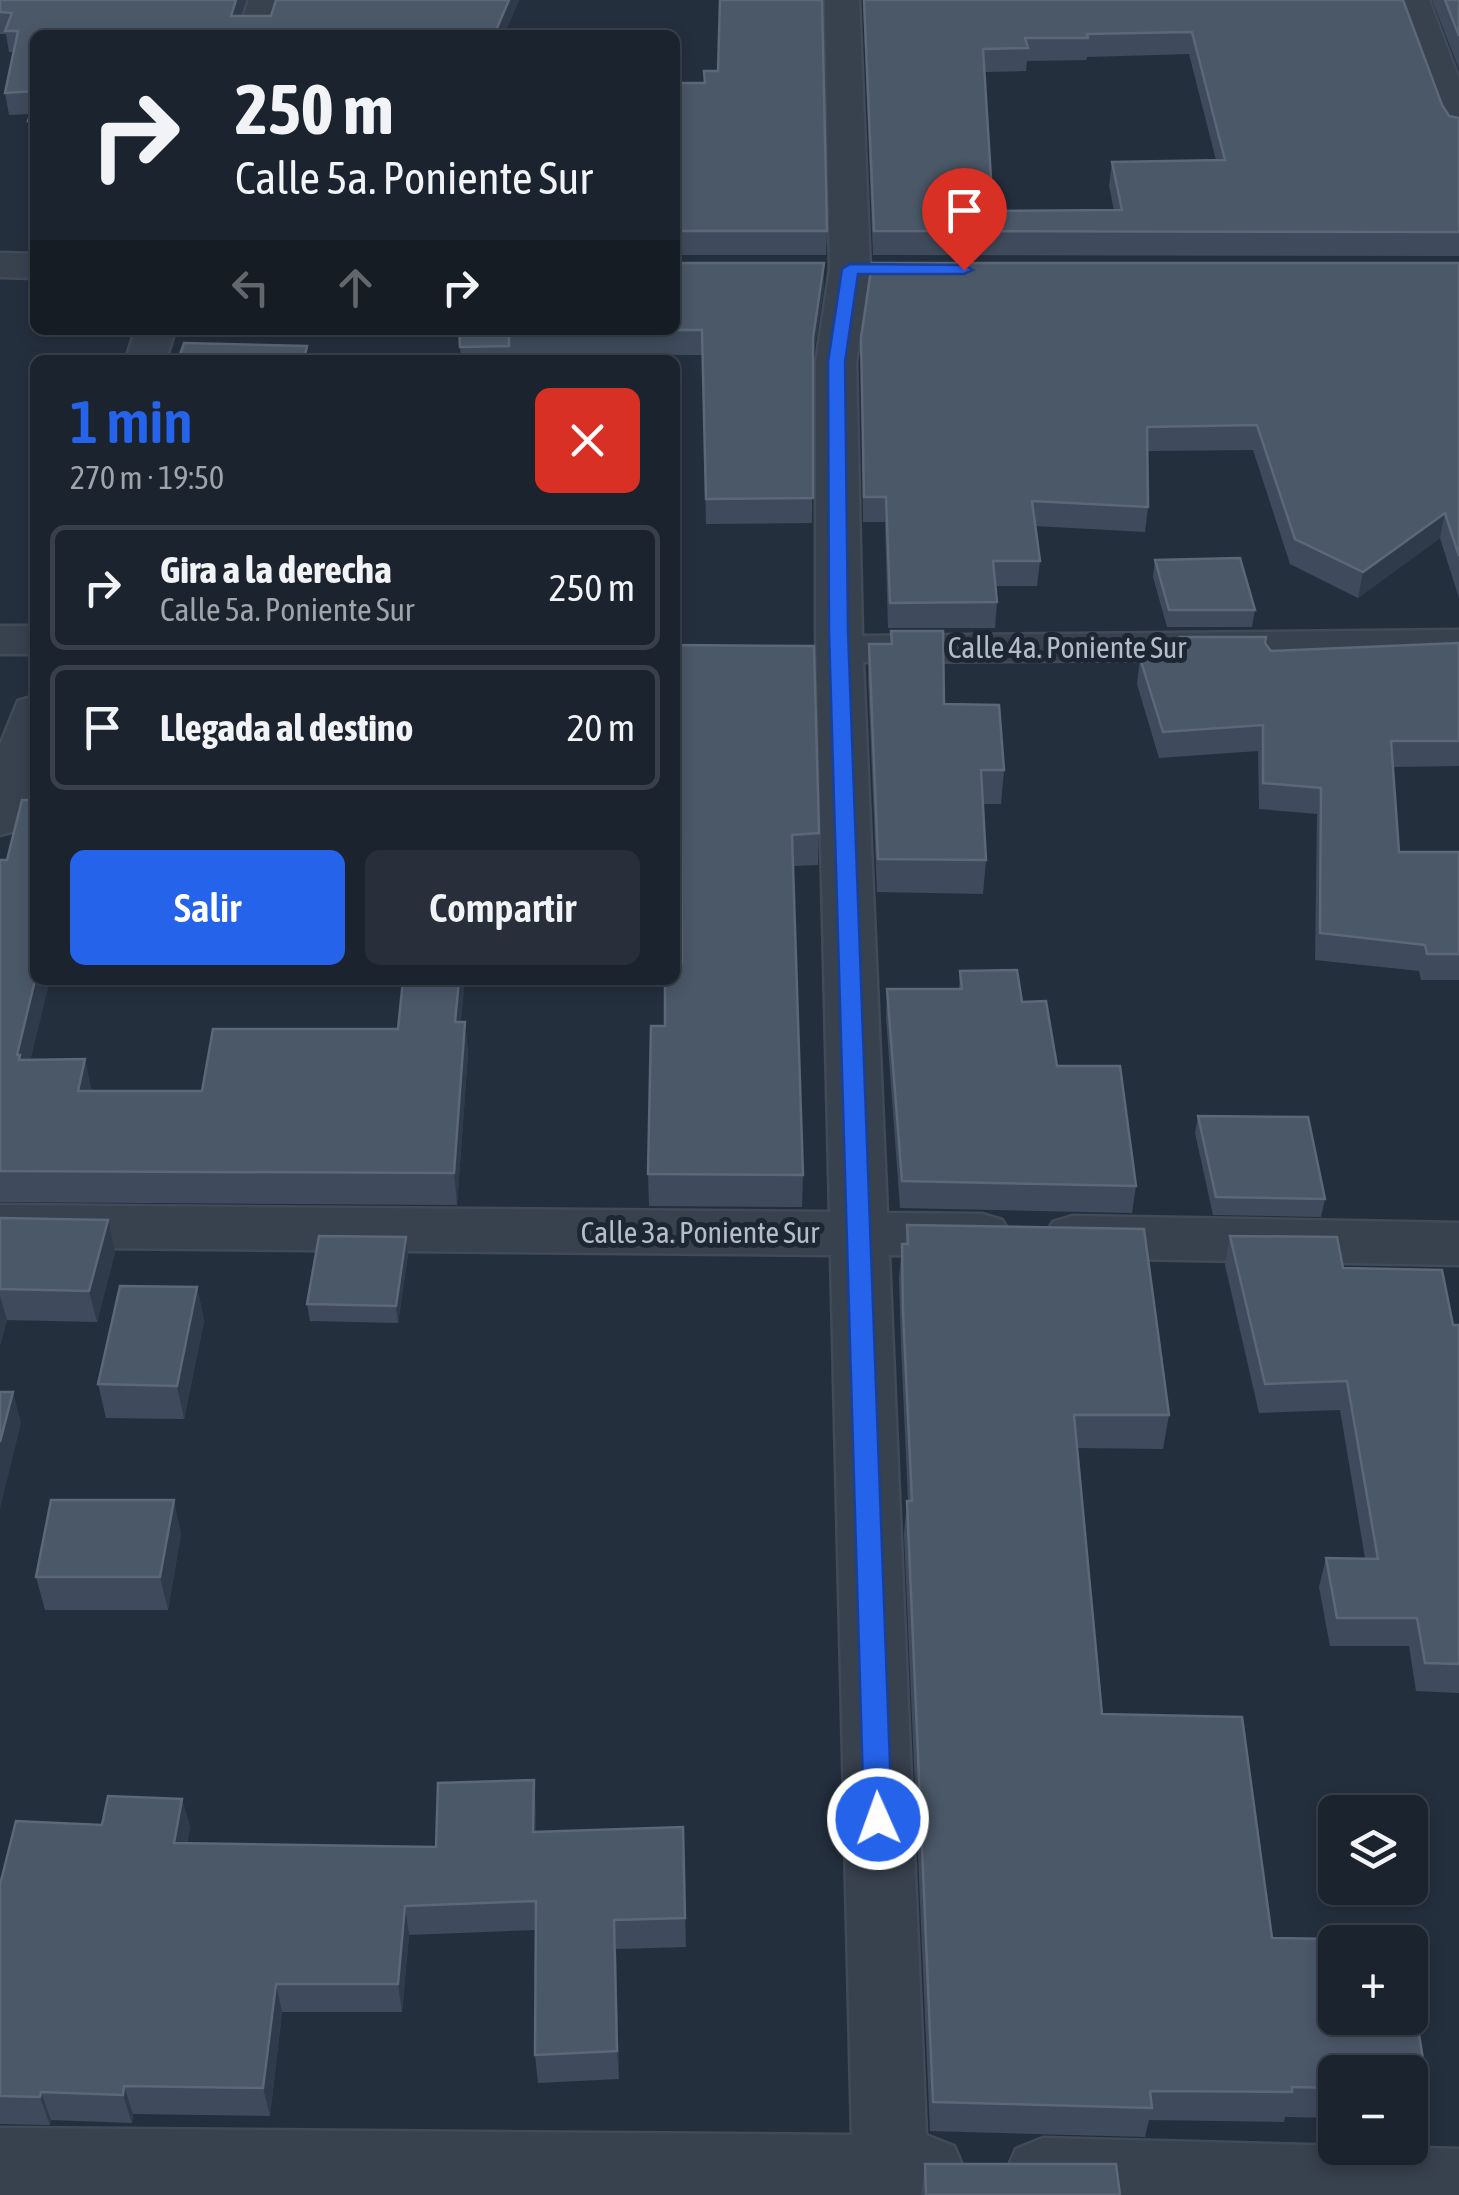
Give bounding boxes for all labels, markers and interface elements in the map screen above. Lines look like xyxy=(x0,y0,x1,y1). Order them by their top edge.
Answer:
text: 250 m xyxy=(235,69,394,149)
icon: right xyxy=(70,70,200,200)
text: Calle 5a. Poniente Sur xyxy=(235,152,593,204)
pin xyxy=(922,168,1007,271)
icon: arrive xyxy=(937,183,992,238)
icon: left xyxy=(223,260,278,315)
icon: ahead xyxy=(328,260,383,315)
icon: right xyxy=(433,260,488,315)
text: 1 min xyxy=(70,387,193,456)
button: close xyxy=(535,388,640,493)
text: 270 m · 19:50 xyxy=(70,459,224,496)
text: Gira a la derecha xyxy=(160,548,392,591)
icon: right xyxy=(75,560,130,615)
text: 250 m xyxy=(549,566,635,609)
text: Calle 5a. Poniente Sur xyxy=(160,591,414,628)
street label: Calle 4a. Poniente Sur xyxy=(948,630,1187,664)
icon: arrive xyxy=(75,700,130,755)
text: Llegada al destino xyxy=(160,706,413,749)
text: 20 m xyxy=(567,706,635,749)
button: Salir xyxy=(70,850,345,965)
button: Compartir xyxy=(365,850,640,965)
street label: Calle 3a. Poniente Sur xyxy=(581,1215,820,1249)
position arrow xyxy=(826,1767,930,1871)
map controls xyxy=(1318,1795,1428,2165)
button: layers xyxy=(1318,1795,1428,1905)
button: + xyxy=(1318,1925,1428,2035)
button: − xyxy=(1318,2055,1428,2165)

